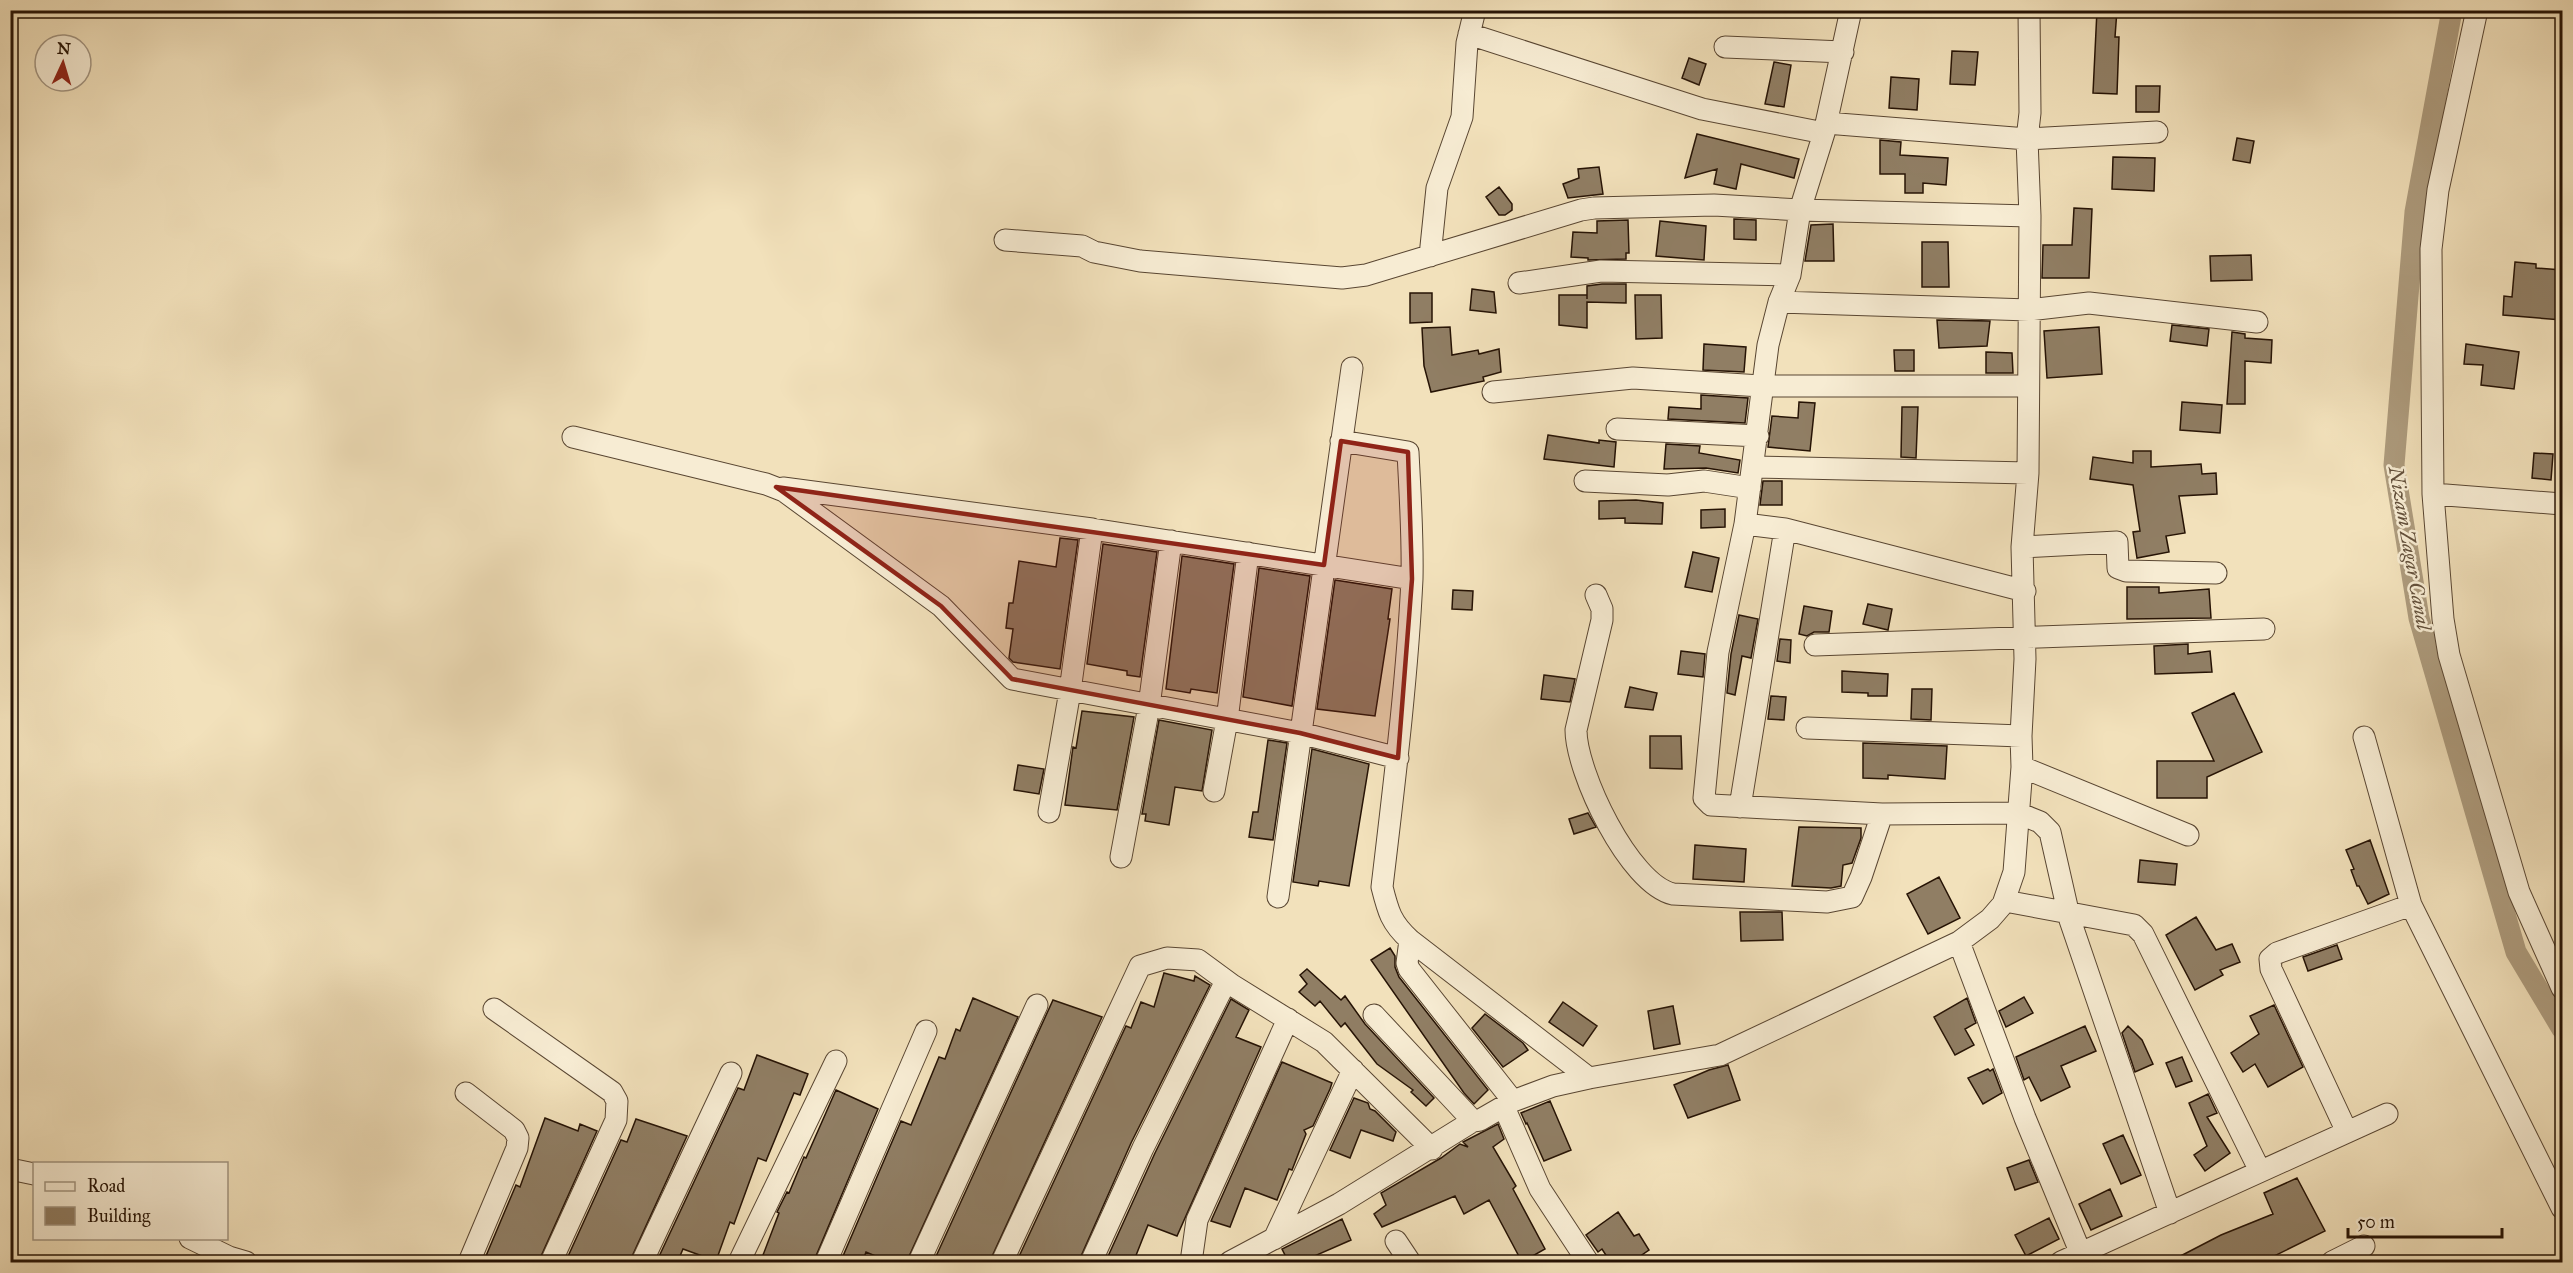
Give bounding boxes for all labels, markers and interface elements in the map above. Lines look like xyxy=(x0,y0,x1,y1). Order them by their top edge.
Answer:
north arrow xyxy=(33,33,93,93)
text: N xyxy=(57,39,72,59)
water label: Nizam Zagar Canal xyxy=(2384,463,2436,633)
legend xyxy=(33,1162,228,1240)
text: Road xyxy=(87,1175,125,1197)
scale bar xyxy=(2348,1201,2502,1239)
text: Building xyxy=(87,1205,151,1228)
text: 50 m xyxy=(2357,1211,2395,1233)

